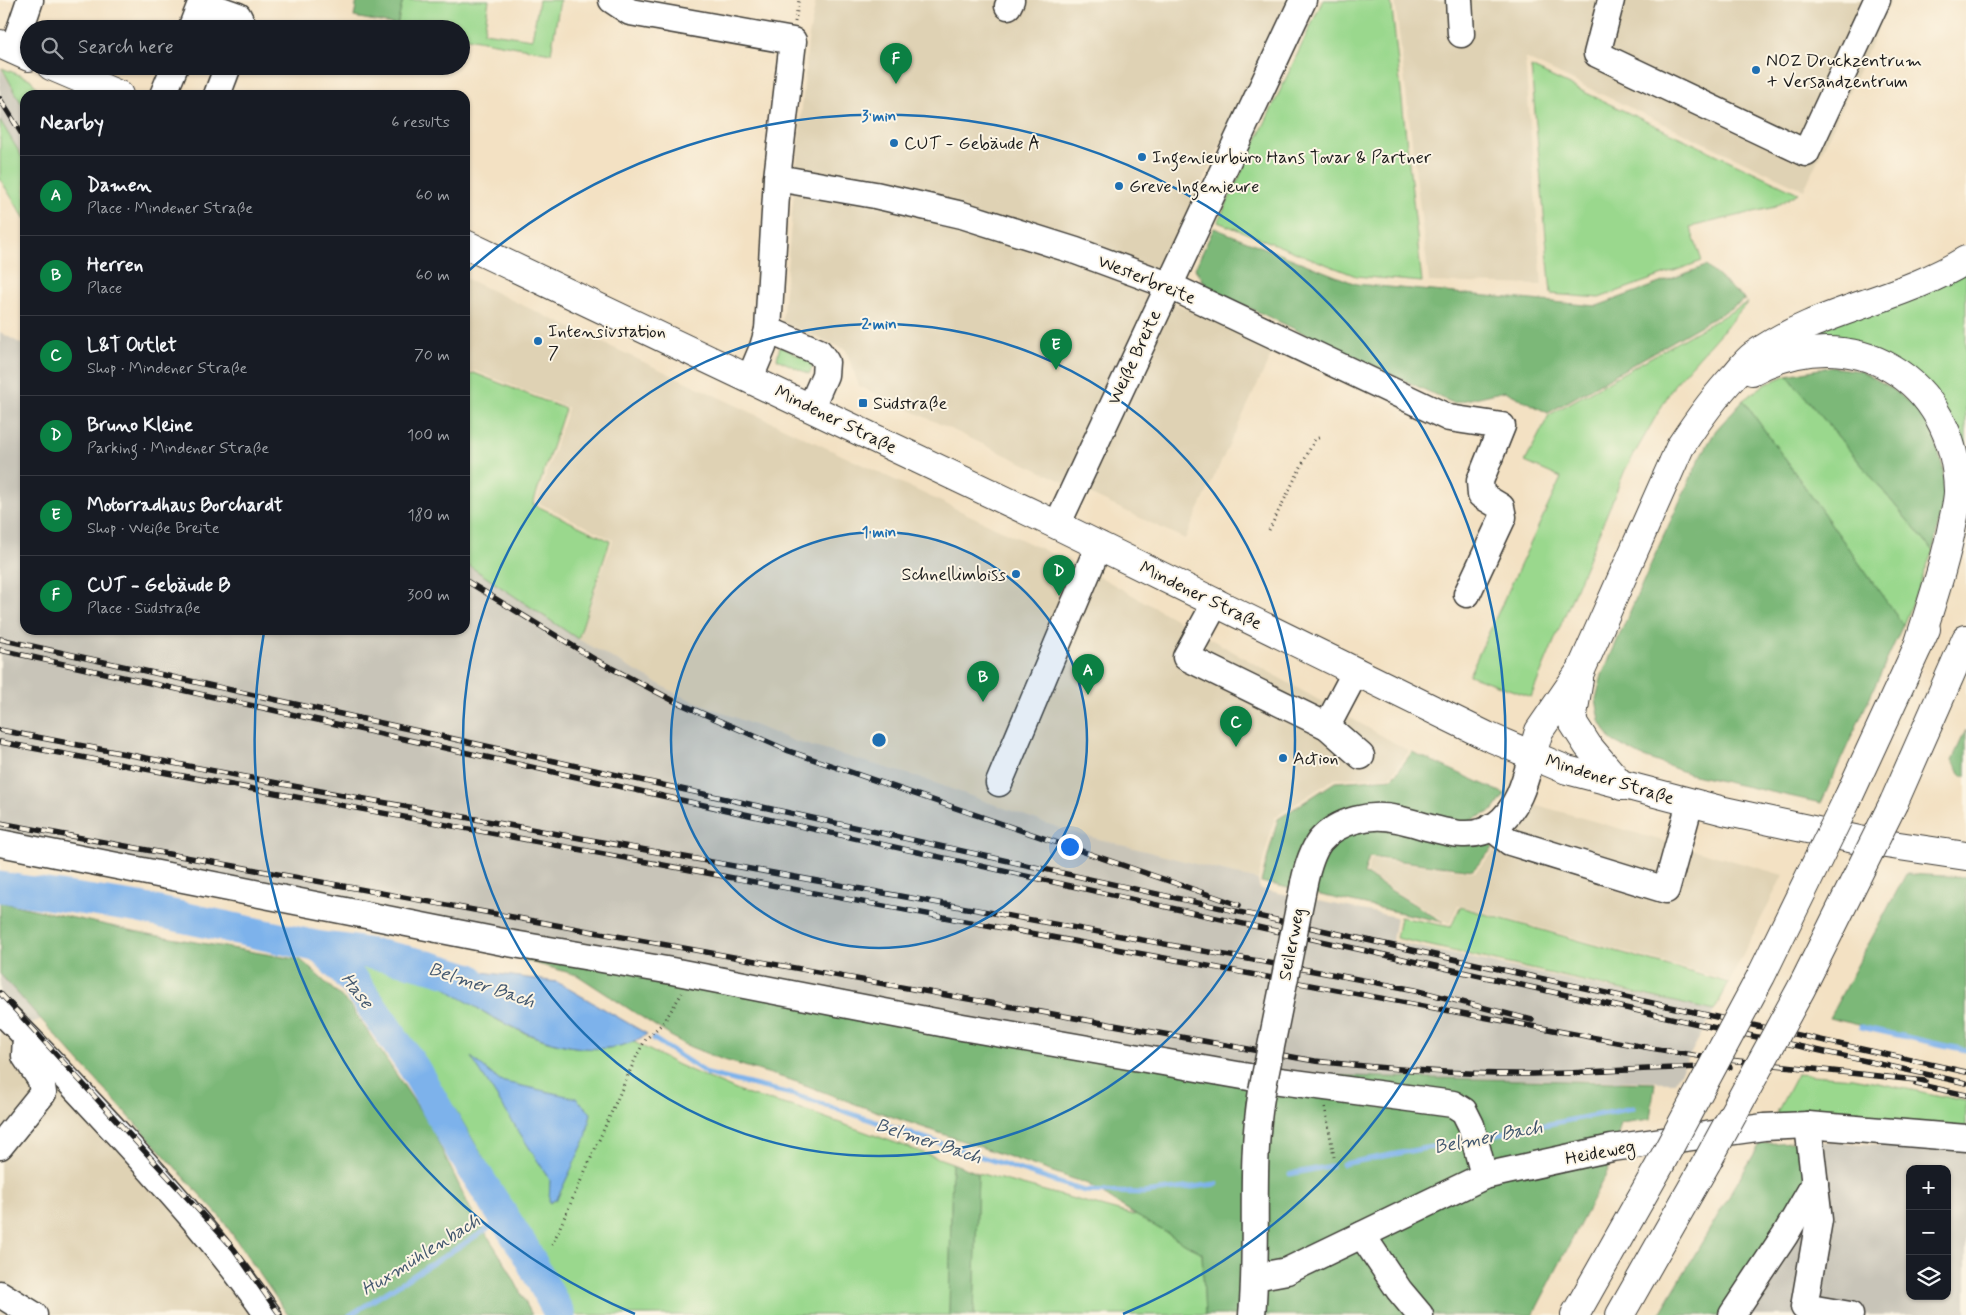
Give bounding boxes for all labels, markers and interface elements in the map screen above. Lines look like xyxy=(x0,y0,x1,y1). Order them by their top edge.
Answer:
search box xyxy=(20,20,470,75)
icon: search xyxy=(38,34,66,62)
text: Search here xyxy=(78,35,174,60)
pin: F xyxy=(880,43,912,84)
place label: NOZ Druckzentrum + Versandzentrum xyxy=(1766,49,1922,94)
marker: NOZ Druckzentrum + Versandzentrum xyxy=(1750,64,1762,76)
text: 3 min xyxy=(862,107,896,127)
text: Nearby xyxy=(40,109,104,137)
text: 6 results xyxy=(391,112,450,133)
place label: CUT - Gebäude A xyxy=(904,132,1040,156)
marker: CUT - Gebäude A xyxy=(888,137,900,149)
place label: Ingenieurbüro Hans Tovar & Partner xyxy=(1152,146,1432,172)
marker: Ingenieurbüro Hans Tovar & Partner xyxy=(1136,151,1148,163)
text: Damen xyxy=(87,173,151,198)
place label: Greve Ingenieure xyxy=(1129,175,1259,201)
marker: Greve Ingenieure xyxy=(1113,180,1125,192)
text: A xyxy=(51,185,61,206)
text: 60 m xyxy=(416,185,450,206)
text: Place · Mindener Straße xyxy=(87,198,253,219)
street label: Westerbreite xyxy=(1094,249,1199,310)
text: Herren xyxy=(87,253,143,278)
text: B xyxy=(51,265,61,286)
text: 60 m xyxy=(416,265,450,286)
text: Place xyxy=(87,278,122,299)
street label: Weiße Breite xyxy=(1102,306,1167,409)
text: 2 min xyxy=(861,315,897,335)
place label: Intensivstation 7 xyxy=(548,320,666,365)
pin: E xyxy=(1040,329,1072,370)
text: L&T Outlet xyxy=(87,333,177,358)
marker: Intensivstation 7 xyxy=(532,335,544,347)
text: C xyxy=(50,345,62,366)
text: 70 m xyxy=(414,345,450,366)
text: Shop · Mindener Straße xyxy=(87,358,247,379)
street label: Mindener Straße xyxy=(770,380,901,460)
place label: Südstraße xyxy=(873,392,947,416)
marker: Südstraße xyxy=(857,397,869,409)
text: Bruno Kleine xyxy=(87,413,193,438)
text: D xyxy=(50,425,62,446)
text: 100 m xyxy=(407,425,450,446)
text: Parking · Mindener Straße xyxy=(87,438,269,459)
text: Motorradhaus Borchardt xyxy=(87,493,283,518)
text: E xyxy=(51,505,61,526)
text: 180 m xyxy=(407,505,450,526)
text: Shop · Weiße Breite xyxy=(87,518,220,539)
text: 1 min xyxy=(862,523,896,543)
pin: D xyxy=(1043,555,1075,596)
street label: Mindener Straße xyxy=(1135,556,1266,636)
place label: Schnellimbiss xyxy=(902,563,1006,587)
marker: Schnellimbiss xyxy=(1010,568,1022,580)
text: CUT - Gebäude B xyxy=(87,573,230,598)
text: F xyxy=(52,585,60,606)
text: 300 m xyxy=(407,585,450,606)
text: Place · Südstraße xyxy=(87,598,201,619)
pin: A xyxy=(1072,654,1104,695)
pin: B xyxy=(967,661,999,702)
pin: C xyxy=(1220,706,1252,747)
centre of rings xyxy=(870,731,888,749)
place label: Action xyxy=(1293,747,1339,771)
street label: Mindener Straße xyxy=(1542,749,1677,811)
marker: Action xyxy=(1277,752,1289,764)
your location xyxy=(1057,834,1083,860)
street label: Seilerweg xyxy=(1273,906,1311,982)
water label: Belmer Bach xyxy=(425,957,538,1014)
water label: Hase xyxy=(335,968,380,1015)
water label: Belmer Bach xyxy=(872,1113,985,1170)
water label: Belmer Bach xyxy=(1432,1115,1545,1160)
street label: Heideweg xyxy=(1563,1134,1637,1172)
map controls xyxy=(1906,1165,1951,1300)
button: + xyxy=(1906,1165,1951,1210)
water label: Huxmühlenbach xyxy=(357,1208,485,1302)
button: − xyxy=(1906,1210,1951,1255)
button: layers xyxy=(1906,1255,1951,1300)

